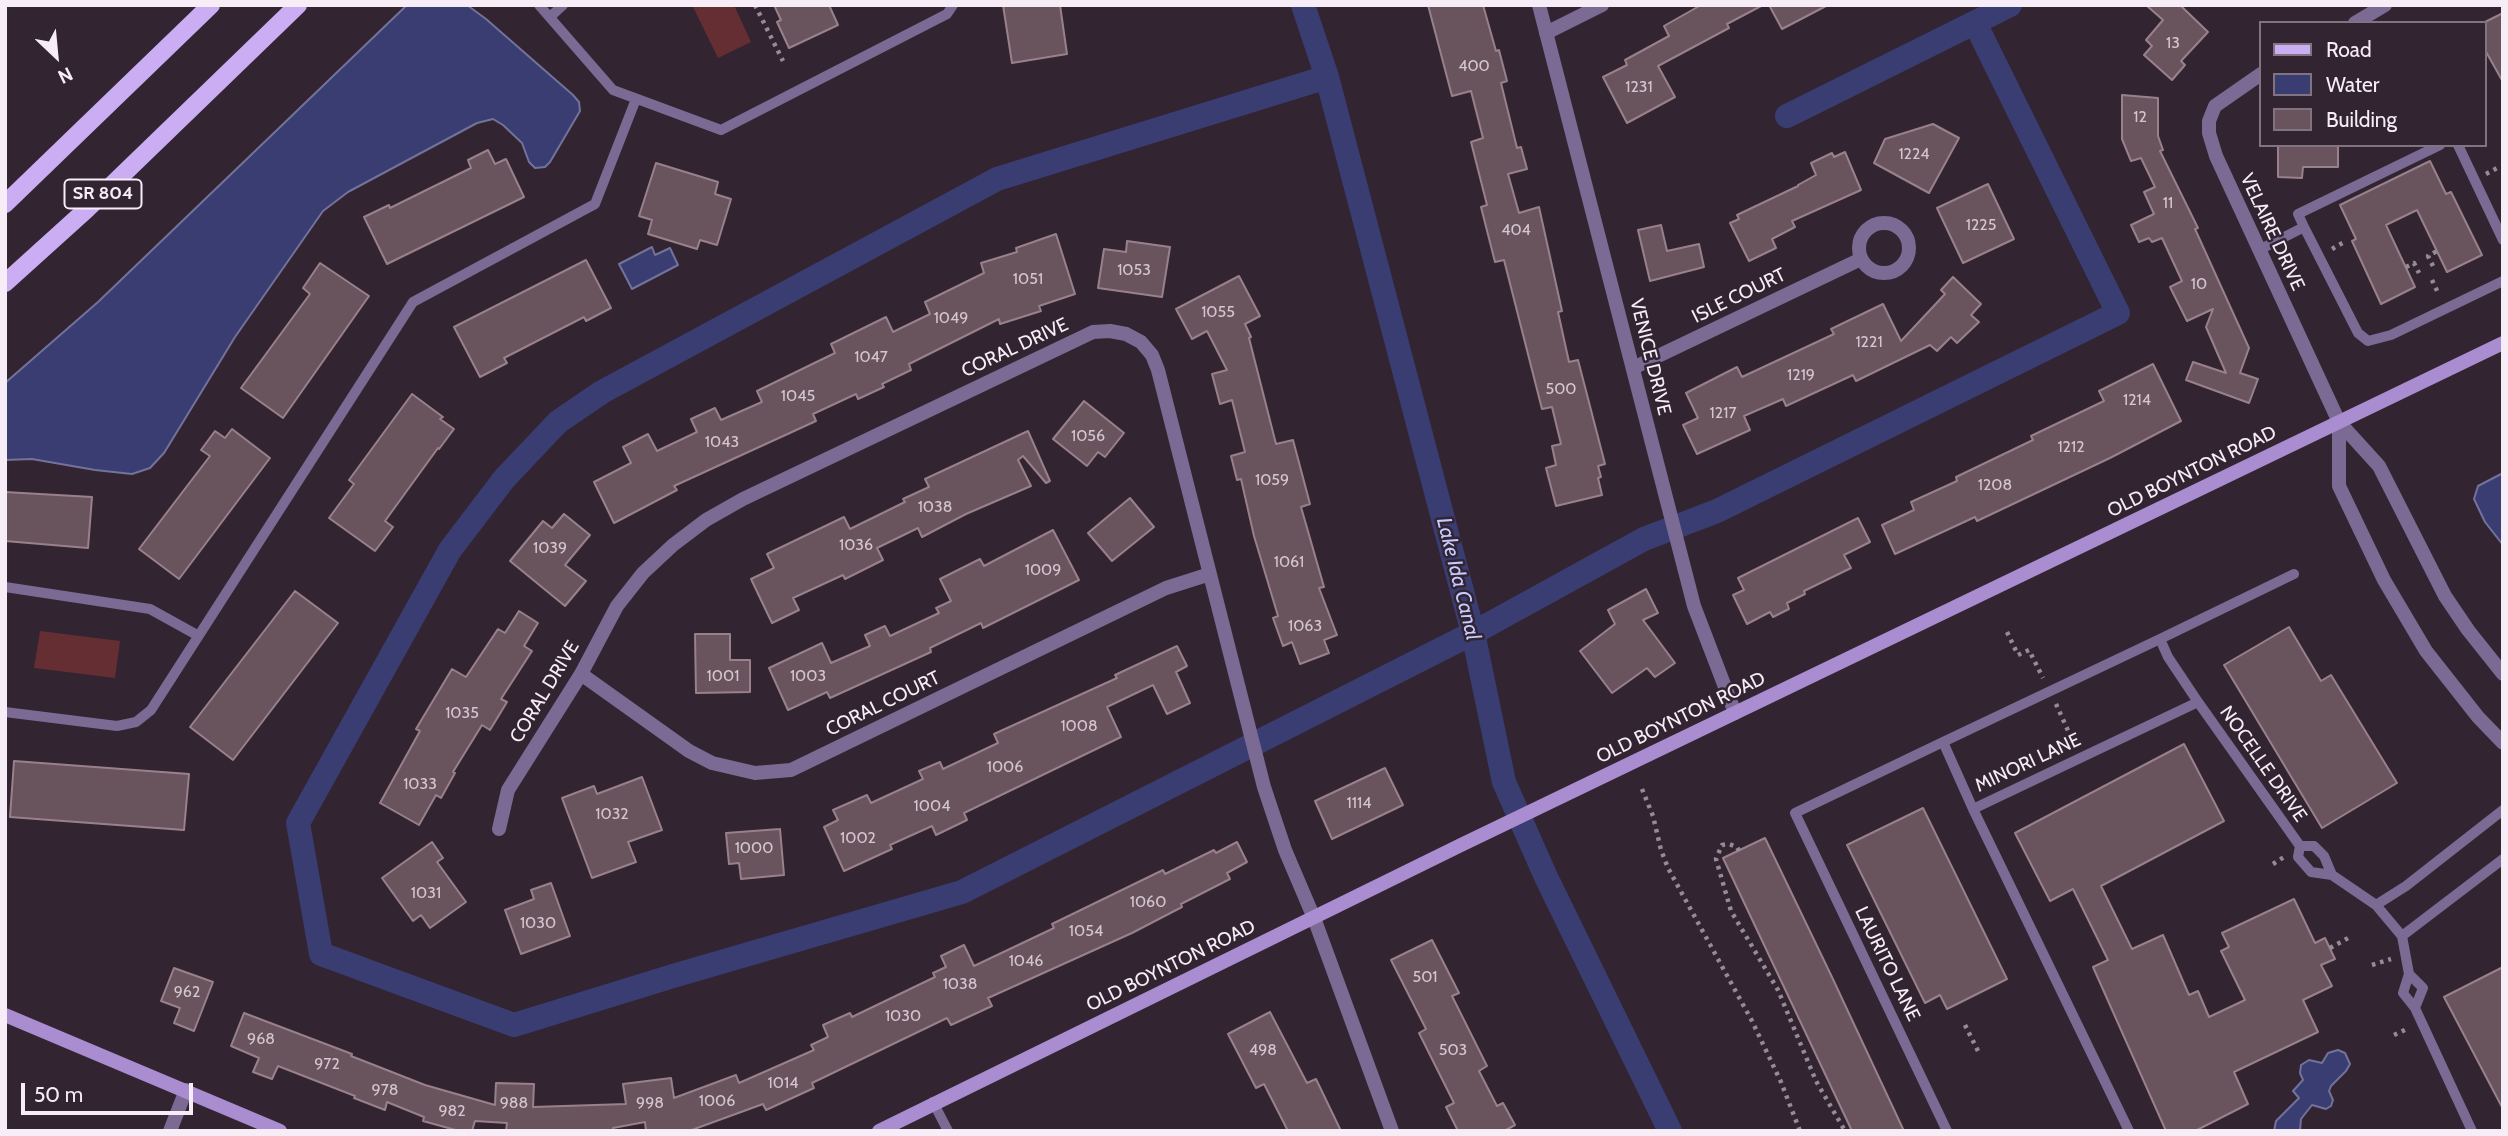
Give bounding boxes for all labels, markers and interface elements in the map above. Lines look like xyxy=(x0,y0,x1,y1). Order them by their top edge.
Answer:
north arrow xyxy=(21,21,91,91)
legend xyxy=(2260,21,2487,147)
house number: 13 xyxy=(2166,33,2180,53)
text: Road xyxy=(2326,37,2372,62)
house number: 400 xyxy=(1458,56,1490,76)
text: N xyxy=(54,62,77,89)
text: Water xyxy=(2326,72,2379,97)
house number: 1231 xyxy=(1625,77,1653,97)
house number: 12 xyxy=(2133,107,2147,127)
text: Building xyxy=(2326,107,2397,132)
house number: 1224 xyxy=(1898,144,1930,164)
street label: VELAIRE DRIVE xyxy=(2235,170,2309,294)
road number: SR 804 xyxy=(64,180,142,209)
house number: 11 xyxy=(2163,193,2173,213)
house number: 1225 xyxy=(1966,215,1996,235)
house number: 404 xyxy=(1501,220,1531,240)
house number: 1053 xyxy=(1117,260,1151,280)
street label: ISLE COURT xyxy=(1688,264,1790,328)
house number: 1051 xyxy=(1013,269,1043,289)
house number: 10 xyxy=(2191,274,2207,294)
street label: VENICE DRIVE xyxy=(1625,296,1675,418)
house number: 1055 xyxy=(1201,302,1235,322)
house number: 1049 xyxy=(934,308,968,328)
street label: CORAL DRIVE xyxy=(958,313,1072,383)
house number: 1221 xyxy=(1855,332,1883,352)
house number: 1047 xyxy=(854,347,888,367)
house number: 1219 xyxy=(1787,365,1815,385)
house number: 500 xyxy=(1546,379,1576,399)
house number: 1045 xyxy=(781,386,815,406)
house number: 1214 xyxy=(2123,390,2151,410)
house number: 1217 xyxy=(1710,403,1736,423)
street label: OLD BOYNTON ROAD xyxy=(2104,421,2280,523)
house number: 1056 xyxy=(1071,426,1105,446)
house number: 1043 xyxy=(705,432,739,452)
house number: 1212 xyxy=(2057,437,2085,457)
house number: 1059 xyxy=(1255,470,1289,490)
house number: 1208 xyxy=(1978,475,2012,495)
house number: 1038 xyxy=(918,497,952,517)
water label: Lake Ida Canal xyxy=(1431,515,1485,643)
house number: 1036 xyxy=(839,535,873,555)
house number: 1039 xyxy=(533,538,567,558)
house number: 1061 xyxy=(1274,552,1304,572)
house number: 1009 xyxy=(1025,560,1061,580)
house number: 1063 xyxy=(1288,616,1322,636)
street label: CORAL DRIVE xyxy=(506,637,584,747)
house number: 1001 xyxy=(707,666,739,686)
house number: 1003 xyxy=(790,666,826,686)
street label: CORAL COURT xyxy=(822,667,944,741)
street label: OLD BOYNTON ROAD xyxy=(1593,667,1769,769)
street label: NOCELLE DRIVE xyxy=(2215,702,2311,826)
house number: 1035 xyxy=(445,703,479,723)
house number: 1008 xyxy=(1060,716,1098,736)
street label: MINORI LANE xyxy=(1972,729,2084,797)
house number: 1006 xyxy=(987,757,1023,777)
house number: 1033 xyxy=(403,774,437,794)
house number: 1114 xyxy=(1347,793,1371,813)
house number: 1004 xyxy=(914,796,950,816)
house number: 1032 xyxy=(595,804,629,824)
house number: 1002 xyxy=(840,828,876,848)
house number: 1000 xyxy=(735,838,773,858)
house number: 1031 xyxy=(411,883,441,903)
house number: 1060 xyxy=(1130,892,1166,912)
street label: LAURITO LANE xyxy=(1849,903,1925,1025)
house number: 1030 xyxy=(520,913,556,933)
street label: OLD BOYNTON ROAD xyxy=(1083,915,1259,1017)
house number: 1054 xyxy=(1069,921,1103,941)
house number: 1046 xyxy=(1009,951,1043,971)
house number: 501 xyxy=(1412,967,1438,987)
house number: 1038 xyxy=(943,974,977,994)
house number: 962 xyxy=(174,982,200,1002)
house number: 1030 xyxy=(885,1006,921,1026)
house number: 968 xyxy=(247,1029,275,1049)
house number: 498 xyxy=(1249,1040,1277,1060)
house number: 503 xyxy=(1439,1040,1467,1060)
house number: 972 xyxy=(314,1054,340,1074)
scale bar xyxy=(24,1070,196,1114)
house number: 1014 xyxy=(768,1073,798,1093)
house number: 978 xyxy=(372,1080,398,1100)
text: 50 m xyxy=(34,1082,83,1107)
house number: 1006 xyxy=(699,1091,735,1111)
house number: 988 xyxy=(500,1093,528,1113)
house number: 998 xyxy=(636,1093,664,1113)
house number: 982 xyxy=(438,1101,466,1121)

